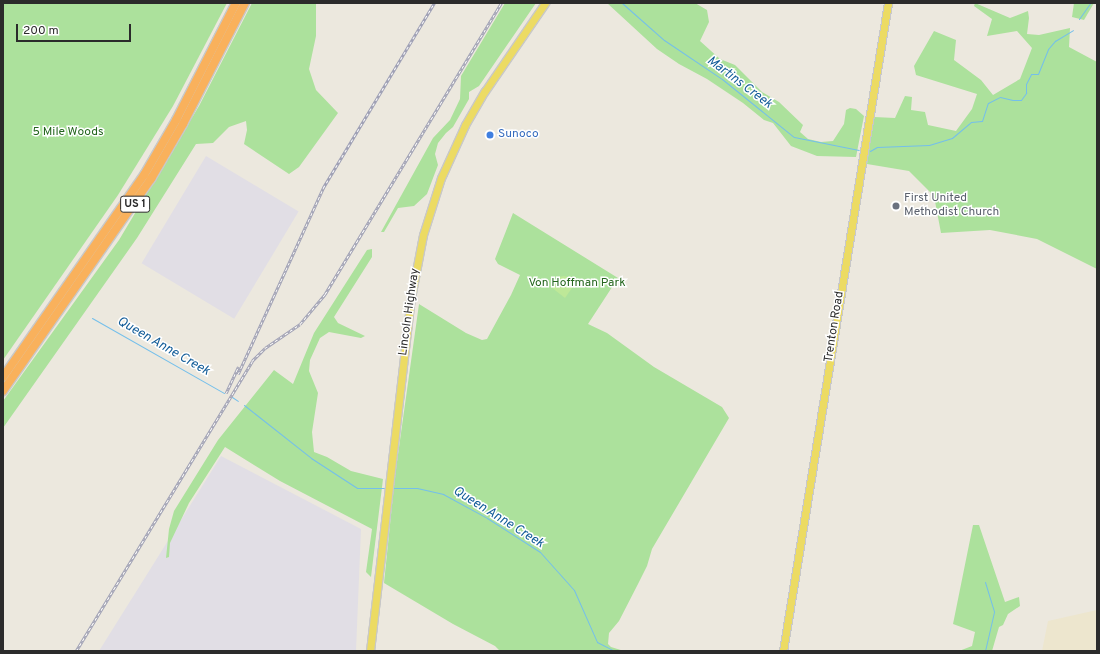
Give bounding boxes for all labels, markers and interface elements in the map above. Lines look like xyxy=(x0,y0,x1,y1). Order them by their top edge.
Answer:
scale bar xyxy=(18,16,133,42)
text: 200 m xyxy=(23,23,59,39)
water label: Martins Creek xyxy=(703,53,775,113)
park label: 5 Mile Woods xyxy=(32,126,104,140)
place label: Sunoco xyxy=(498,128,539,142)
marker: Sunoco xyxy=(485,130,495,140)
place label: First United Methodist Church xyxy=(904,192,999,220)
road number: US 1 xyxy=(120,195,150,213)
marker: First United Methodist Church xyxy=(891,201,901,211)
street label: Lincoln Highway xyxy=(397,267,423,357)
park label: Von Hoffman Park xyxy=(528,277,626,291)
street label: Trenton Road xyxy=(822,290,848,364)
water label: Queen Anne Creek xyxy=(114,314,212,380)
water label: Queen Anne Creek xyxy=(449,484,547,552)

